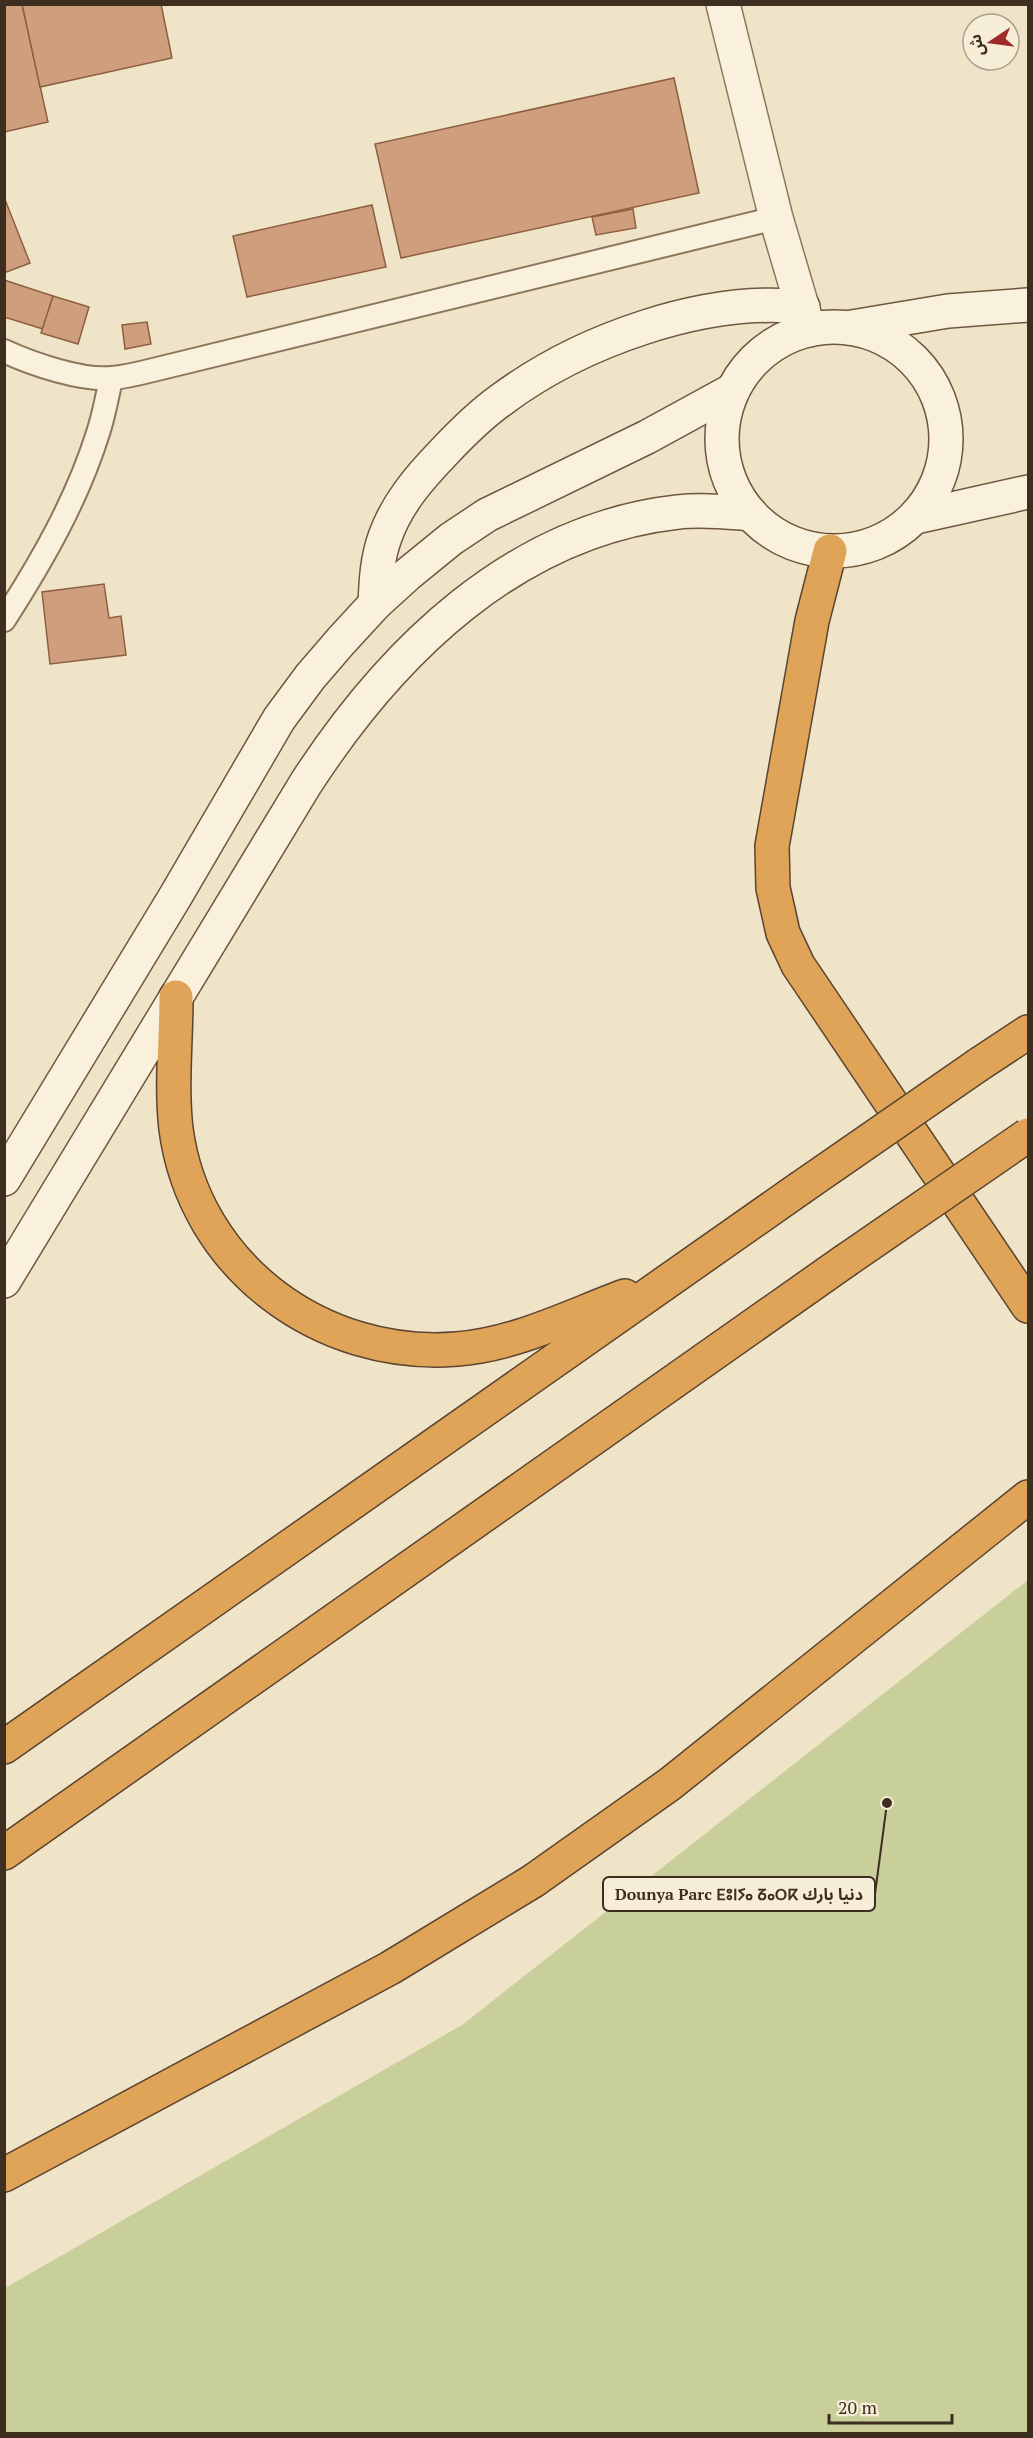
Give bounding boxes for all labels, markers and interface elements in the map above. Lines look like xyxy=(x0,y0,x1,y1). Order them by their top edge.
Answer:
north arrow xyxy=(961,12,1021,72)
text: ش xyxy=(963,32,990,59)
callout: Dounya Parc ⴹⵓⵏⵢⴰ ⵒⴰⵔⴽ دنيا بارك xyxy=(603,1877,875,1911)
text: Dounya Parc ⴹⵓⵏⵢⴰ ⵒⴰⵔⴽ دنيا بارك xyxy=(615,1883,863,1905)
scale bar xyxy=(829,2387,952,2425)
text: 20 m xyxy=(838,2395,878,2419)

